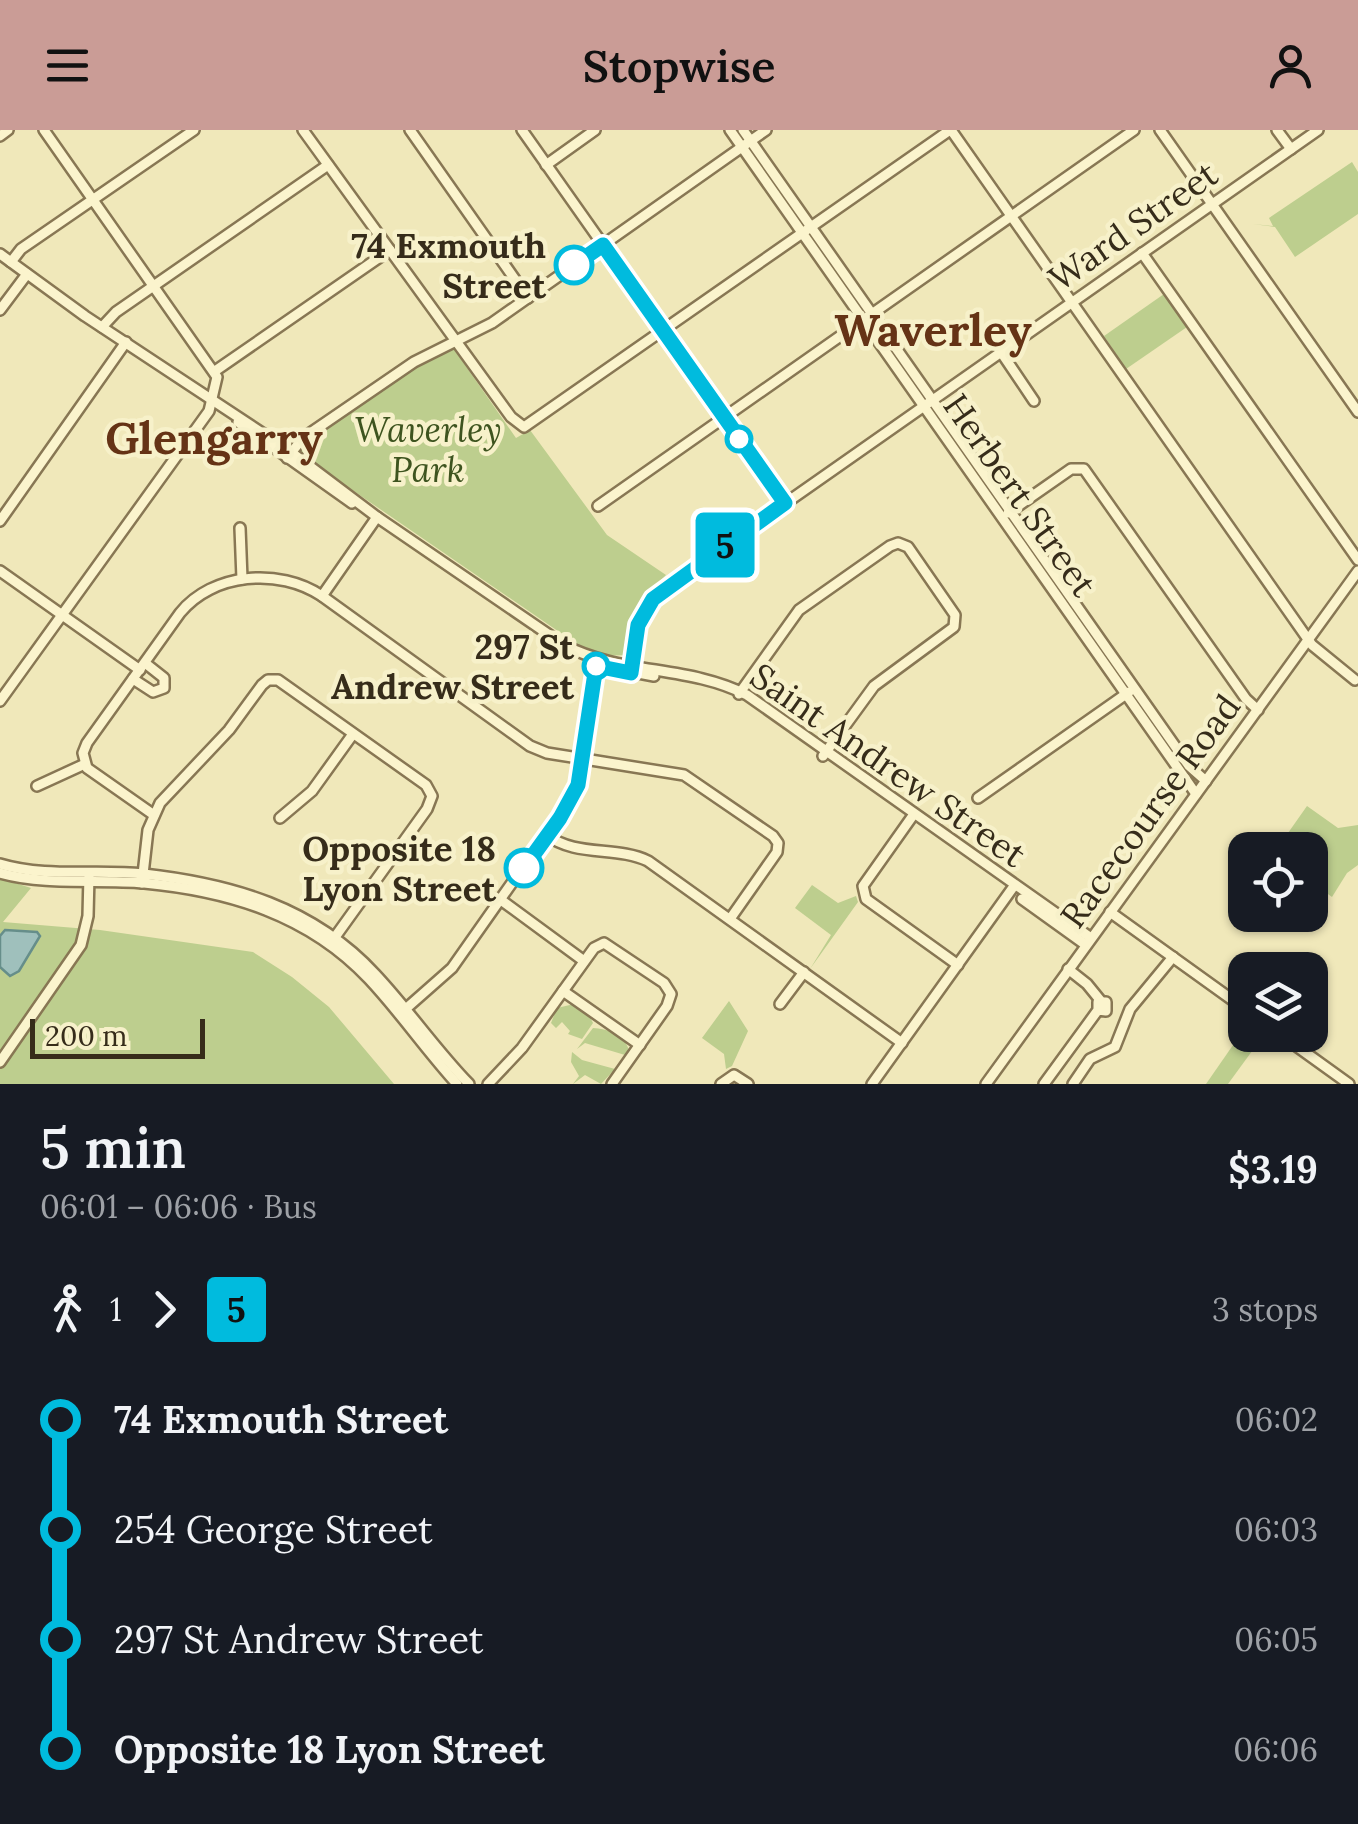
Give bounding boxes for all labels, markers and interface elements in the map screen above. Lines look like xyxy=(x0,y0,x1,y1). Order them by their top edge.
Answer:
text: Stopwise xyxy=(583,37,776,94)
icon: menu xyxy=(40,38,95,93)
icon: person xyxy=(1263,38,1318,93)
street label: Ward Street xyxy=(1040,151,1226,301)
place label: 74 Exmouth Street xyxy=(351,223,547,308)
marker: 74 Exmouth Street xyxy=(555,246,593,284)
district label: Waverley xyxy=(834,301,1032,358)
street label: Herbert Street xyxy=(934,385,1107,605)
park label: Waverley Park xyxy=(354,407,502,492)
district label: Glengarry xyxy=(105,409,323,466)
unlabelled marker xyxy=(726,426,752,452)
line badge: 5 xyxy=(692,512,758,578)
text: 5 xyxy=(716,523,734,568)
place label: 297 St Andrew Street xyxy=(331,624,575,709)
marker: 297 St Andrew Street xyxy=(583,653,609,679)
street label: Saint Andrew Street xyxy=(742,653,1035,877)
street label: Racecourse Road xyxy=(1050,685,1250,937)
place label: Opposite 18 Lyon Street xyxy=(302,826,497,911)
map controls xyxy=(1228,832,1328,1052)
button: locate xyxy=(1228,832,1328,932)
marker: Opposite 18 Lyon Street xyxy=(505,849,543,887)
button: layers xyxy=(1228,952,1328,1052)
scale bar xyxy=(30,1014,205,1058)
text: 200 m xyxy=(45,1018,127,1054)
text: 5 min xyxy=(40,1113,186,1183)
text: $3.19 xyxy=(1228,1145,1318,1193)
text: 06:01 – 06:06 · Bus xyxy=(40,1186,317,1227)
icon: walk xyxy=(40,1282,95,1337)
icon: forward xyxy=(137,1282,192,1337)
text: 5 xyxy=(227,1287,246,1332)
text: 1 xyxy=(110,1289,122,1330)
text: 3 stops xyxy=(1212,1289,1318,1330)
text: 74 Exmouth Street xyxy=(114,1395,448,1443)
text: 06:02 xyxy=(1235,1399,1318,1440)
text: 254 George Street xyxy=(114,1505,433,1553)
text: 06:03 xyxy=(1234,1509,1318,1550)
text: 297 St Andrew Street xyxy=(114,1615,483,1663)
text: 06:05 xyxy=(1234,1619,1318,1660)
text: Opposite 18 Lyon Street xyxy=(114,1725,545,1773)
text: 06:06 xyxy=(1233,1729,1318,1770)

